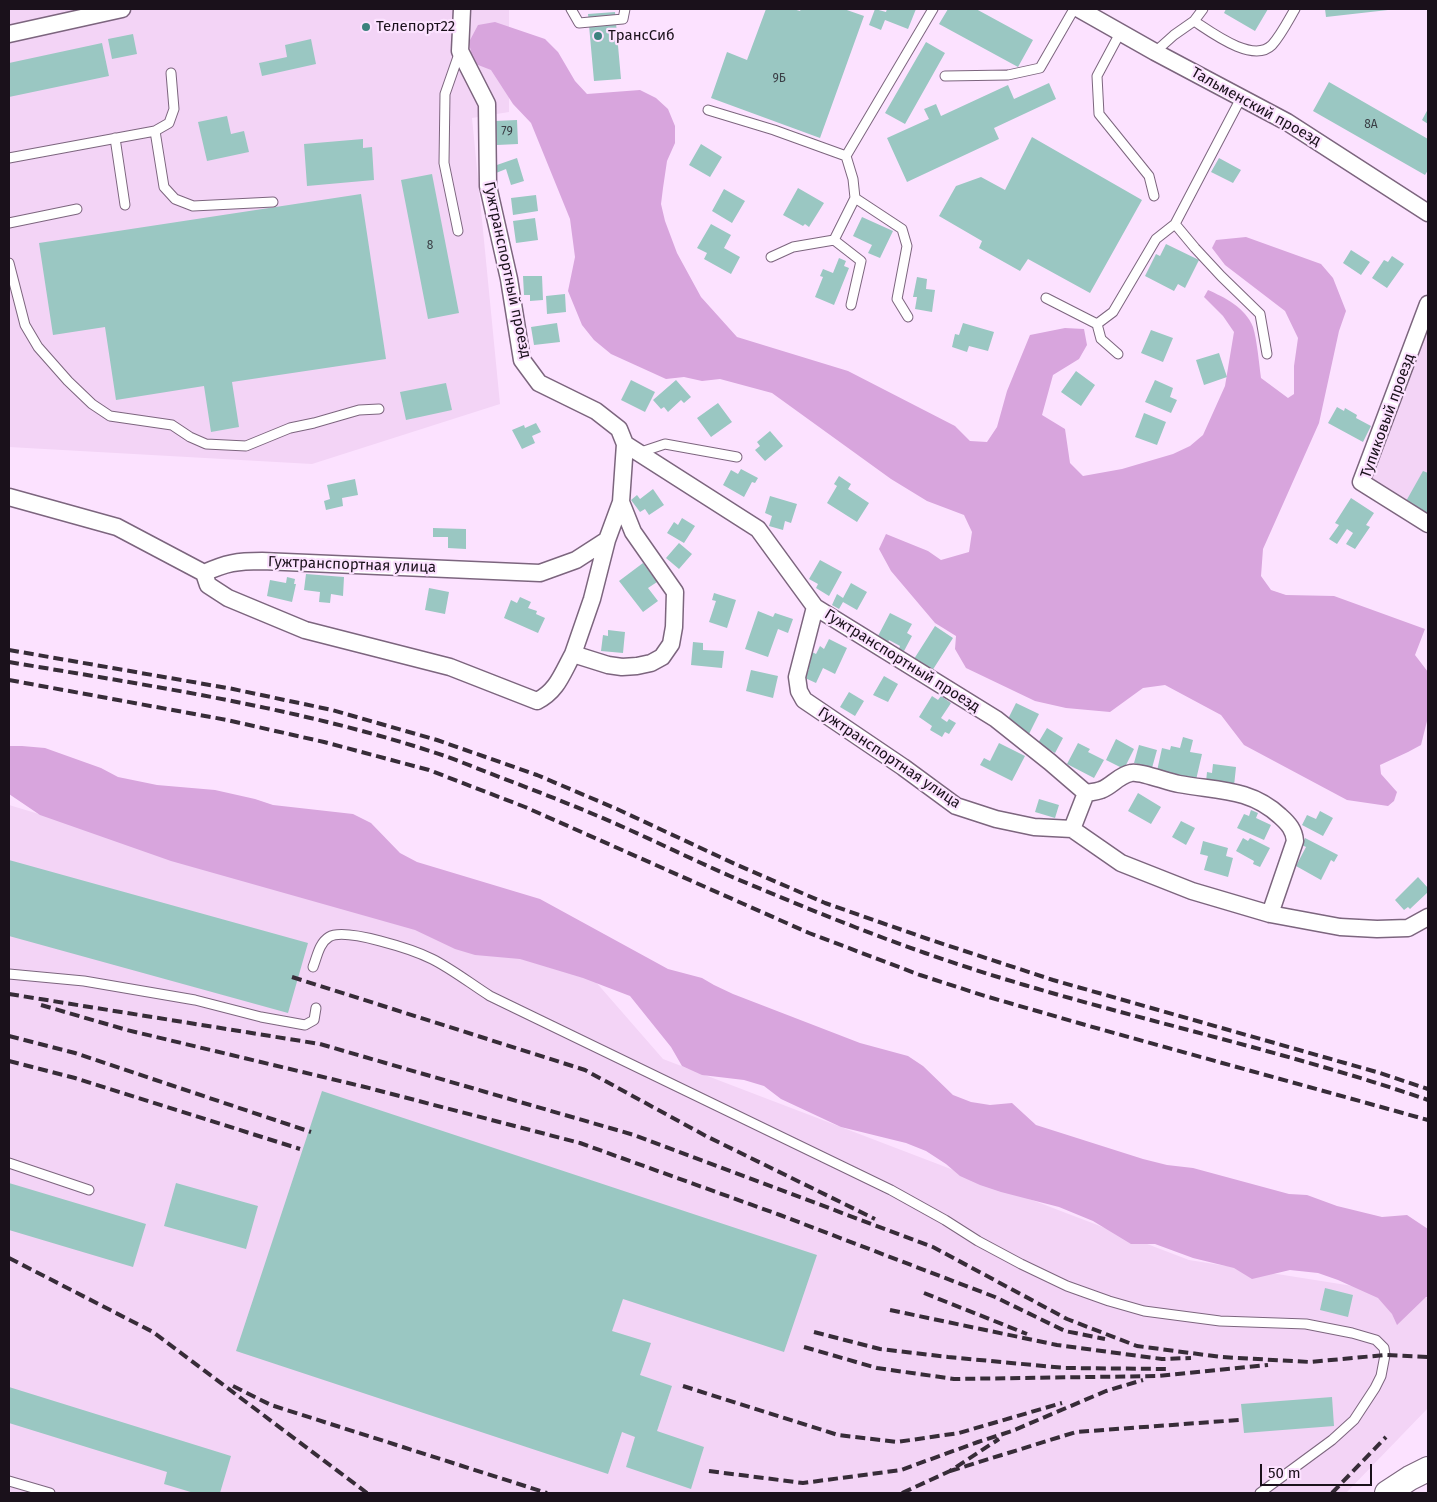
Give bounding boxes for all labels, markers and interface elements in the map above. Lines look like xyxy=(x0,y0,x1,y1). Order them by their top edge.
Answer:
place label: Телепорт22 xyxy=(376,18,455,36)
marker: Телепорт22 xyxy=(360,21,372,33)
place label: ТрансСиб xyxy=(608,27,675,45)
marker: ТрансСиб xyxy=(592,30,604,42)
street label: Тальменский проезд xyxy=(1188,64,1324,150)
house number: 9Б xyxy=(772,72,786,86)
house number: 8А xyxy=(1364,118,1378,132)
house number: 79 xyxy=(501,125,513,139)
street label: Гужтранспортный проезд xyxy=(479,180,535,360)
house number: 8 xyxy=(427,239,433,253)
street label: Тупиковый проезд xyxy=(1357,351,1419,481)
street label: Гужтранспортная улица xyxy=(268,553,436,577)
street label: Гужтранспортный проезд xyxy=(821,606,983,716)
street label: Гужтранспортная улица xyxy=(814,703,964,813)
scale bar xyxy=(1262,1454,1374,1486)
text: 50 m xyxy=(1268,1464,1301,1482)

